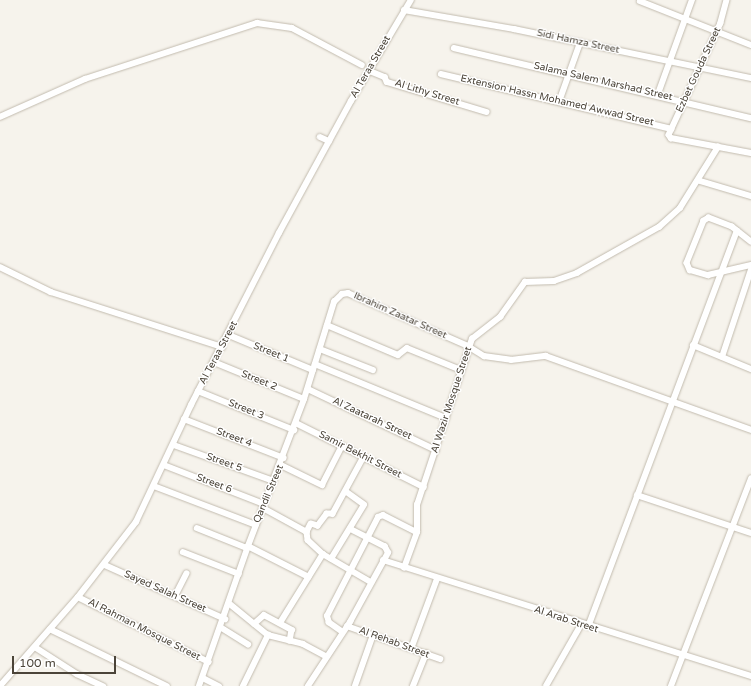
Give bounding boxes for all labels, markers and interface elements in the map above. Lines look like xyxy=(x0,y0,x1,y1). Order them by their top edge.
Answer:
street label: Ezbet Gouda Street xyxy=(674,26,724,114)
street label: Sidi Hamza Street xyxy=(536,27,620,57)
street label: Al Teraa Street xyxy=(348,34,394,100)
street label: Salama Salem Marshad Street xyxy=(532,60,674,104)
street label: Extension Hassn Mohamed Awwad Street xyxy=(459,73,655,129)
street label: Al Lithy Street xyxy=(393,77,461,109)
street label: Ibrahim Zaatar Street xyxy=(352,290,448,342)
street label: Al Teraa Street xyxy=(197,319,241,387)
street label: Street 1 xyxy=(251,340,291,366)
street label: Al Wazir Mosque Street xyxy=(429,345,475,455)
street label: Street 2 xyxy=(239,368,279,394)
street label: Al Zaatarah Street xyxy=(330,395,414,443)
street label: Street 3 xyxy=(226,397,266,423)
street label: Street 4 xyxy=(214,426,254,450)
street label: Samir Bekhit Street xyxy=(317,429,403,481)
street label: Street 5 xyxy=(204,451,244,475)
street label: Qandil Street xyxy=(251,463,287,525)
street label: Street 6 xyxy=(194,472,234,496)
street label: Sayed Salah Street xyxy=(122,568,208,616)
street label: Al Rahman Mosque Street xyxy=(86,596,202,664)
street label: Al Arab Street xyxy=(532,604,600,636)
street label: Al Rehab Street xyxy=(357,625,431,661)
scale bar xyxy=(14,648,118,674)
text: 100 m xyxy=(19,656,56,670)

